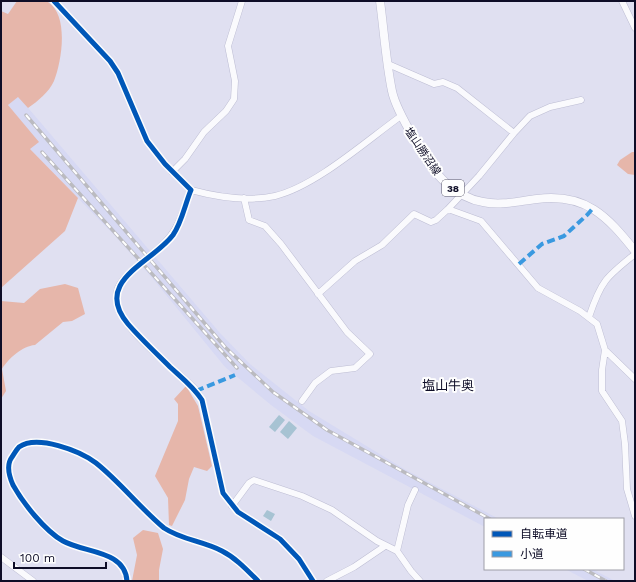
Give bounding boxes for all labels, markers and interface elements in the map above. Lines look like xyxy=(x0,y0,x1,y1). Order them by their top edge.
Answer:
street label: 塩山勝沼線 xyxy=(402,125,443,178)
road number: 38 xyxy=(442,180,464,196)
district label: 塩山牛奥 xyxy=(422,378,474,393)
legend xyxy=(484,518,624,570)
text: 自転車道 xyxy=(520,527,568,541)
scale bar xyxy=(14,544,106,570)
text: 小道 xyxy=(520,547,544,561)
text: 100 m xyxy=(20,551,55,565)

